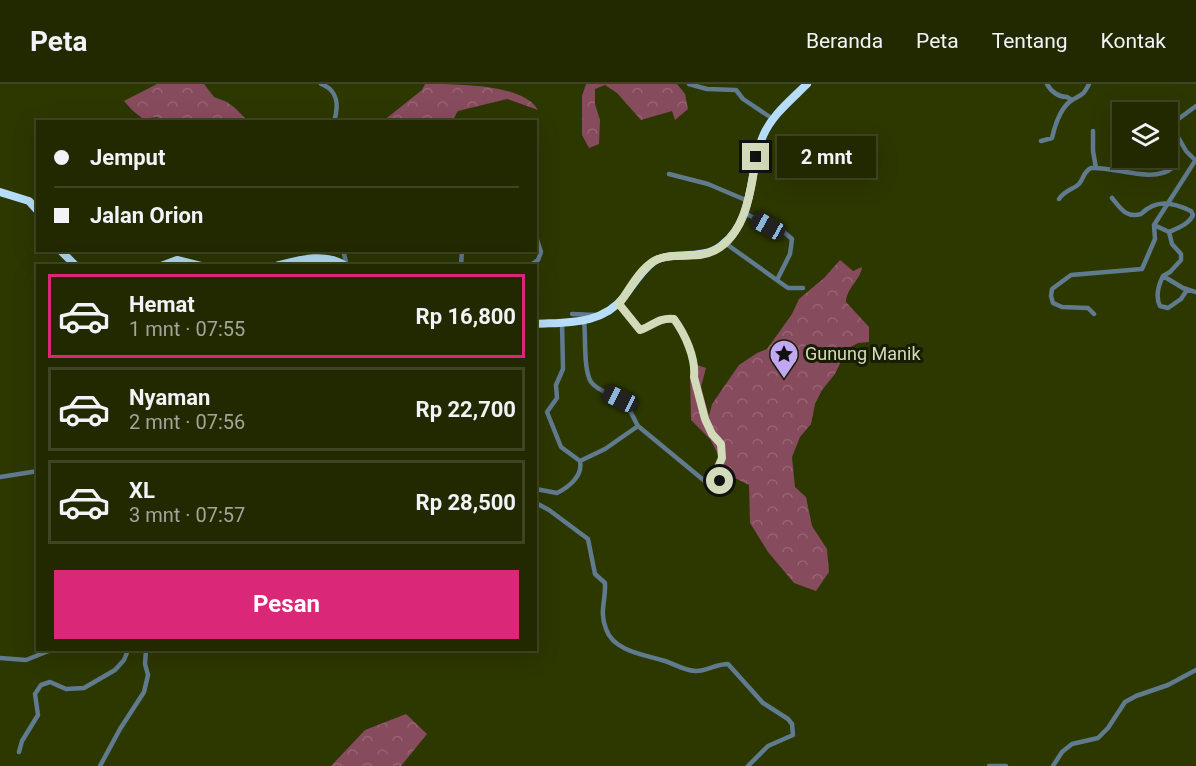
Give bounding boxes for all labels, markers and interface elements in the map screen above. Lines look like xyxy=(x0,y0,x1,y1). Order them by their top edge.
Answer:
text: Peta xyxy=(30,25,87,58)
text: Beranda xyxy=(806,29,883,53)
text: Peta xyxy=(916,29,959,53)
text: Tentang xyxy=(992,29,1068,53)
text: Kontak xyxy=(1101,29,1166,53)
map controls xyxy=(1112,102,1178,168)
button: layers xyxy=(1112,102,1178,168)
callout: 2 mnt xyxy=(777,136,876,178)
route end xyxy=(742,143,769,170)
text: Jemput xyxy=(90,145,165,170)
text: 2 mnt xyxy=(801,145,852,169)
text: Jalan Orion xyxy=(90,203,203,228)
car xyxy=(748,209,788,243)
icon: car xyxy=(57,289,111,343)
text: Hemat xyxy=(129,292,195,317)
text: Rp 16,800 xyxy=(416,304,516,329)
text: 1 mnt · 07:55 xyxy=(129,317,245,341)
place icon: Gunung Manik xyxy=(768,338,800,380)
place label: Gunung Manik xyxy=(805,343,921,364)
icon: car xyxy=(57,382,111,436)
car xyxy=(600,383,640,415)
text: Nyaman xyxy=(129,385,210,410)
text: Rp 22,700 xyxy=(416,397,516,422)
text: 2 mnt · 07:56 xyxy=(129,410,245,434)
route start xyxy=(706,467,733,494)
icon: car xyxy=(57,475,111,529)
text: XL xyxy=(129,478,155,503)
text: Rp 28,500 xyxy=(416,490,516,515)
text: 3 mnt · 07:57 xyxy=(129,503,245,527)
button: Pesan xyxy=(54,570,519,639)

